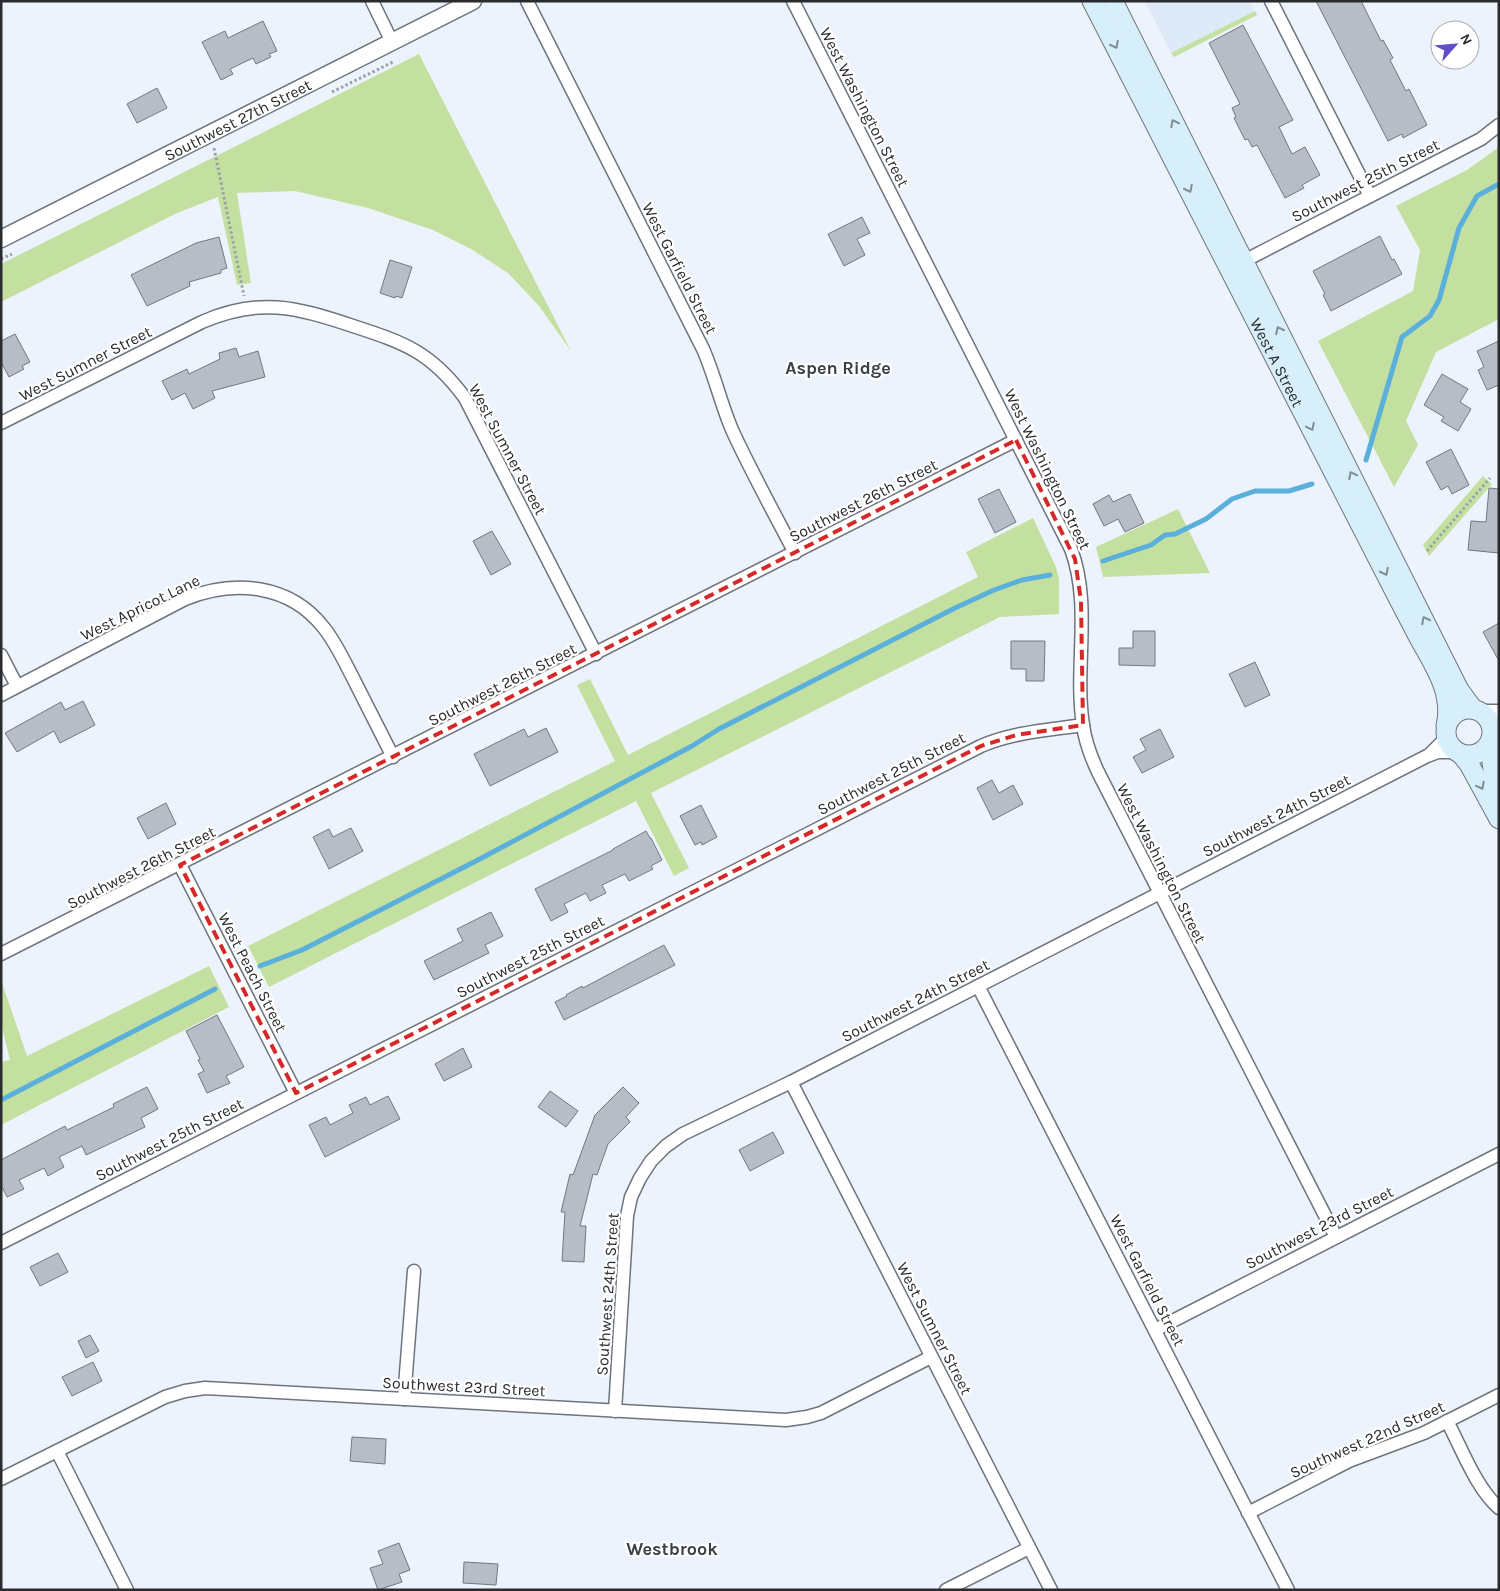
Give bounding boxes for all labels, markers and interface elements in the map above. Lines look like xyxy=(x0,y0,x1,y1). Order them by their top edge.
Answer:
north arrow xyxy=(1430,20,1480,70)
street label: West Washington Street xyxy=(816,24,913,190)
text: N xyxy=(1456,31,1476,48)
one-way arrow xyxy=(1109,39,1119,48)
street label: Southwest 27th Street xyxy=(161,75,315,165)
one-way arrow xyxy=(1170,119,1180,128)
street label: Southwest 25th Street xyxy=(1288,135,1442,226)
one-way arrow xyxy=(1183,184,1193,193)
street label: West Garfield Street xyxy=(638,199,721,337)
street label: West A Street xyxy=(1246,315,1307,410)
street label: West Sumner Street xyxy=(16,322,155,405)
one-way arrow xyxy=(1275,327,1285,336)
district label: Aspen Ridge xyxy=(785,357,891,379)
street label: West Sumner Street xyxy=(465,380,550,518)
street label: West Washington Street xyxy=(1000,386,1095,553)
one-way arrow xyxy=(1305,422,1315,431)
street label: Southwest 26th Street xyxy=(786,455,940,546)
one-way arrow xyxy=(1348,472,1358,481)
one-way arrow xyxy=(1379,567,1389,576)
street label: West Apricot Lane xyxy=(77,570,203,645)
one-way arrow xyxy=(1421,617,1431,626)
street label: Southwest 26th Street xyxy=(425,639,579,730)
street label: Southwest 25th Street xyxy=(814,728,968,819)
street label: Southwest 24th Street xyxy=(1199,770,1353,861)
street label: West Washington Street xyxy=(1113,780,1210,946)
one-way arrow xyxy=(1474,781,1484,790)
street label: Southwest 26th Street xyxy=(64,822,218,913)
street label: West Peach Street xyxy=(214,909,291,1035)
street label: Southwest 25th Street xyxy=(453,911,607,1002)
street label: Southwest 24th Street xyxy=(838,955,992,1046)
street label: Southwest 25th Street xyxy=(92,1094,246,1185)
street label: Southwest 23rd Street xyxy=(1242,1182,1396,1273)
street label: West Garfield Street xyxy=(1106,1211,1189,1349)
street label: Southwest 24th Street xyxy=(592,1212,623,1376)
street label: West Sumner Street xyxy=(893,1259,976,1398)
street label: Southwest 23rd Street xyxy=(382,1373,546,1400)
street label: Southwest 22nd Street xyxy=(1287,1397,1447,1482)
district label: Westbrook xyxy=(626,1538,718,1560)

